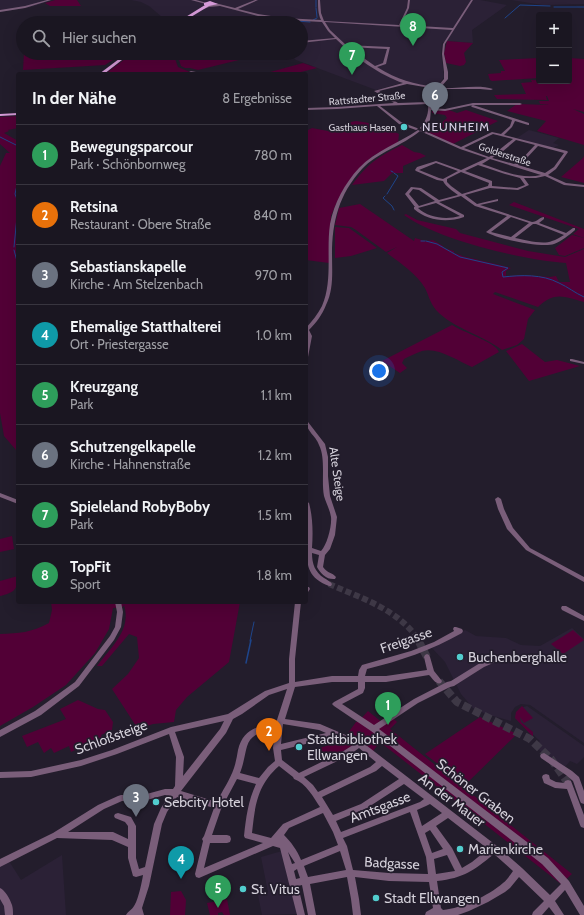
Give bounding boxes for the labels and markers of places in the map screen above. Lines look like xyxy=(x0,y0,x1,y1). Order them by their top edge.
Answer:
pin: 8 xyxy=(400,13,426,46)
pin: 7 xyxy=(339,42,365,75)
pin: 6 xyxy=(422,82,448,115)
place label: Gasthaus Hasen xyxy=(329,121,396,134)
marker: Gasthaus Hasen xyxy=(399,122,409,132)
place label: Buchenberghalle xyxy=(468,648,567,666)
marker: Buchenberghalle xyxy=(455,652,465,662)
pin: 1 xyxy=(375,692,401,725)
pin: 2 xyxy=(256,718,282,751)
place label: Stadtbibliothek Ellwangen xyxy=(307,730,398,764)
marker: Stadtbibliothek Ellwangen xyxy=(294,742,304,752)
pin: 3 xyxy=(123,784,149,817)
place label: Sebcity Hotel xyxy=(164,793,244,811)
marker: Sebcity Hotel xyxy=(151,797,161,807)
place label: Marienkirche xyxy=(468,840,543,858)
marker: Marienkirche xyxy=(455,844,465,854)
pin: 4 xyxy=(168,846,194,879)
pin: 5 xyxy=(205,875,231,908)
place label: St. Vitus xyxy=(251,880,300,898)
marker: St. Vitus xyxy=(238,884,248,894)
place label: Stadt Ellwangen xyxy=(384,889,480,907)
marker: Stadt Ellwangen xyxy=(371,893,381,903)

